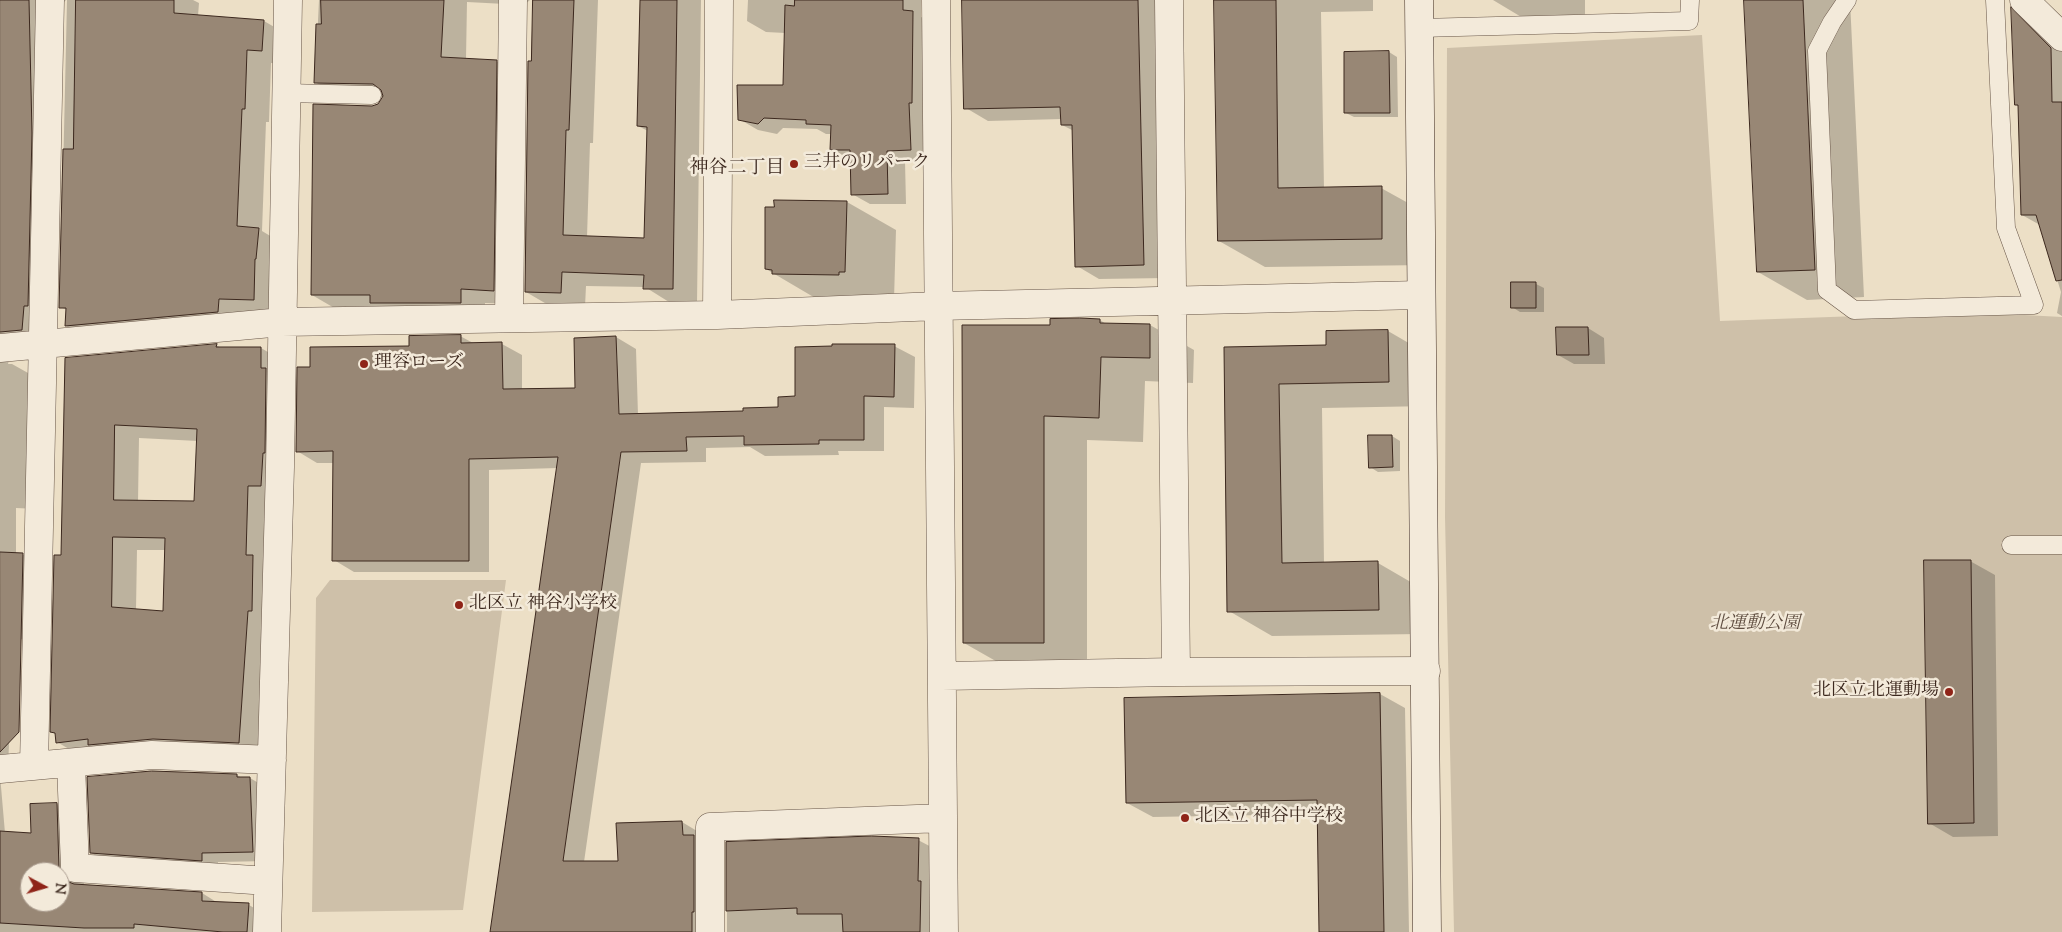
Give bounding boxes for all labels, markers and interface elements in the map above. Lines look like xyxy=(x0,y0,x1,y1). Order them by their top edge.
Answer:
place label: 三井のリパーク xyxy=(804,153,930,175)
marker: 三井のリパーク xyxy=(788,158,800,170)
district label: 神谷二丁目 xyxy=(690,159,784,181)
place label: 理容ローズ xyxy=(374,353,464,375)
marker: 理容ローズ xyxy=(358,358,370,370)
place label: 北区立 神谷小学校 xyxy=(469,594,617,616)
marker: 北区立 神谷小学校 xyxy=(453,599,465,611)
park label: 北運動公園 xyxy=(1710,614,1800,636)
place label: 北区立北運動場 xyxy=(1813,681,1939,703)
marker: 北区立北運動場 xyxy=(1943,686,1955,698)
place label: 北区立 神谷中学校 xyxy=(1195,807,1343,829)
marker: 北区立 神谷中学校 xyxy=(1179,812,1191,824)
north arrow xyxy=(20,862,70,912)
text: N xyxy=(48,882,69,895)

